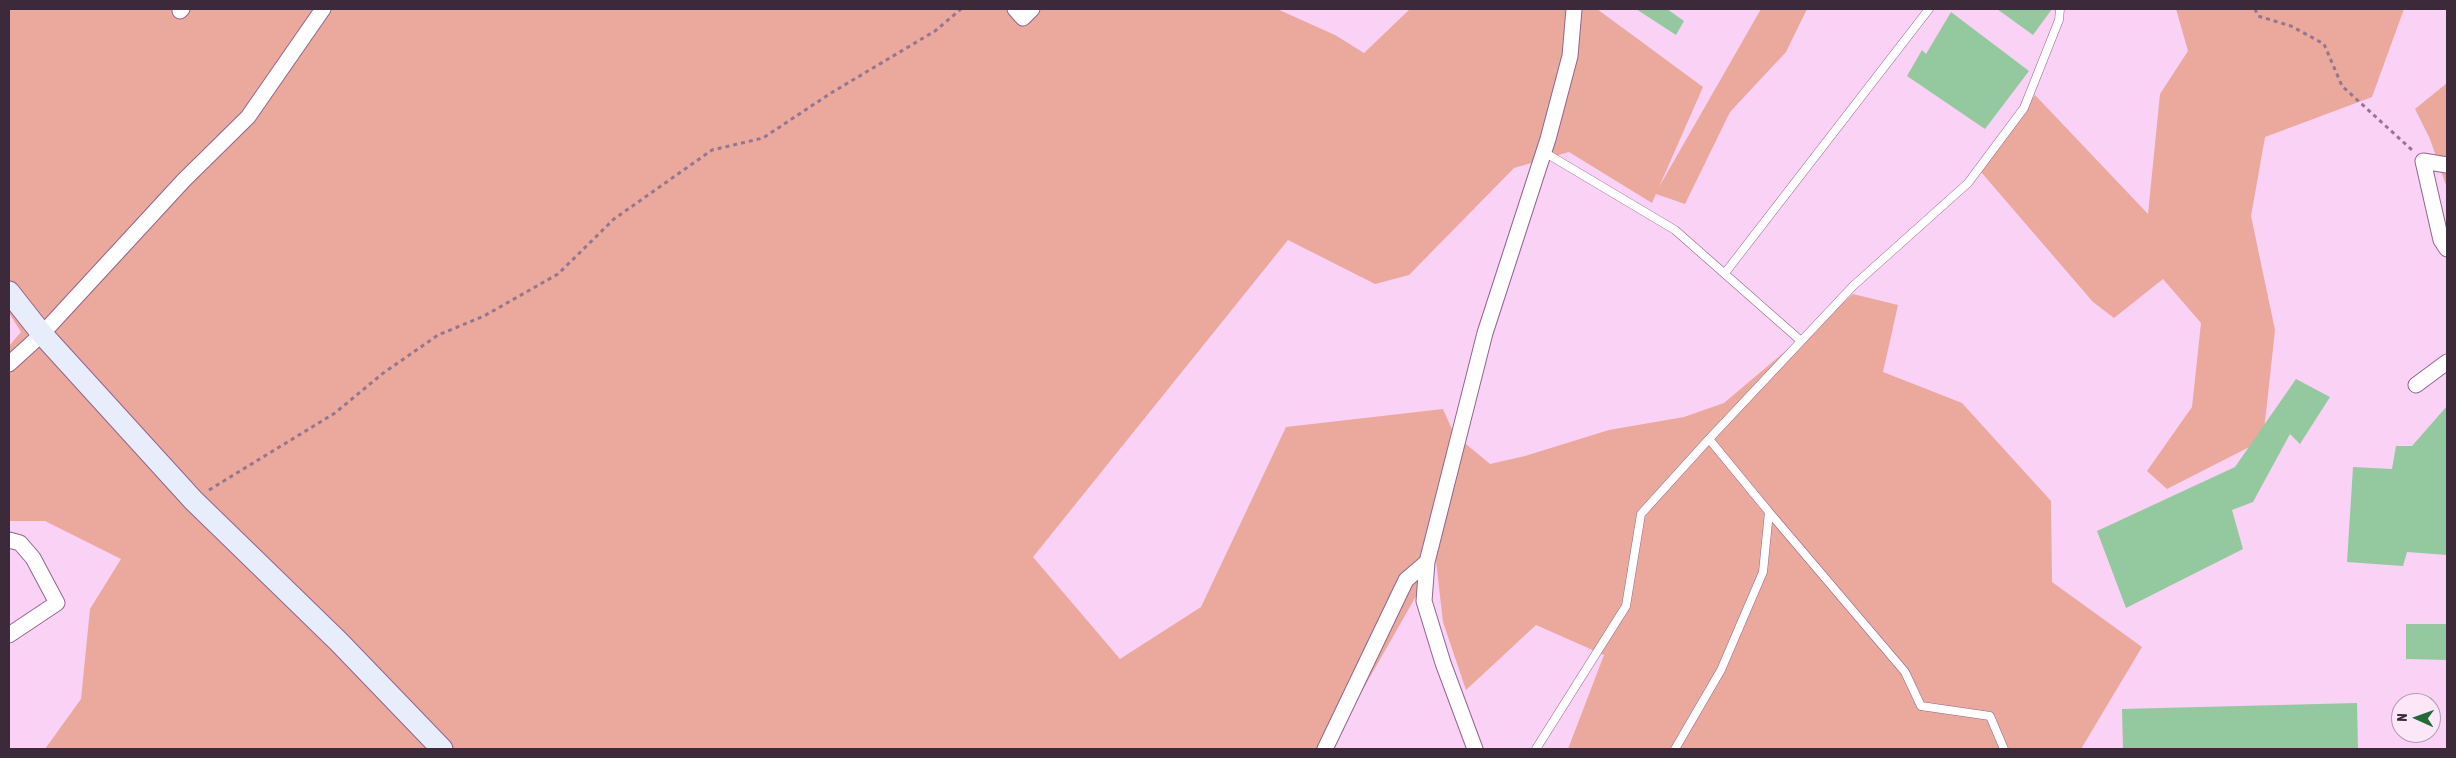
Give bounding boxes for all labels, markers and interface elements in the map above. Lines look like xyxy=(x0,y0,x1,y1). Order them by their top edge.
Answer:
north arrow xyxy=(2391,693,2441,743)
text: N xyxy=(2394,713,2410,722)

